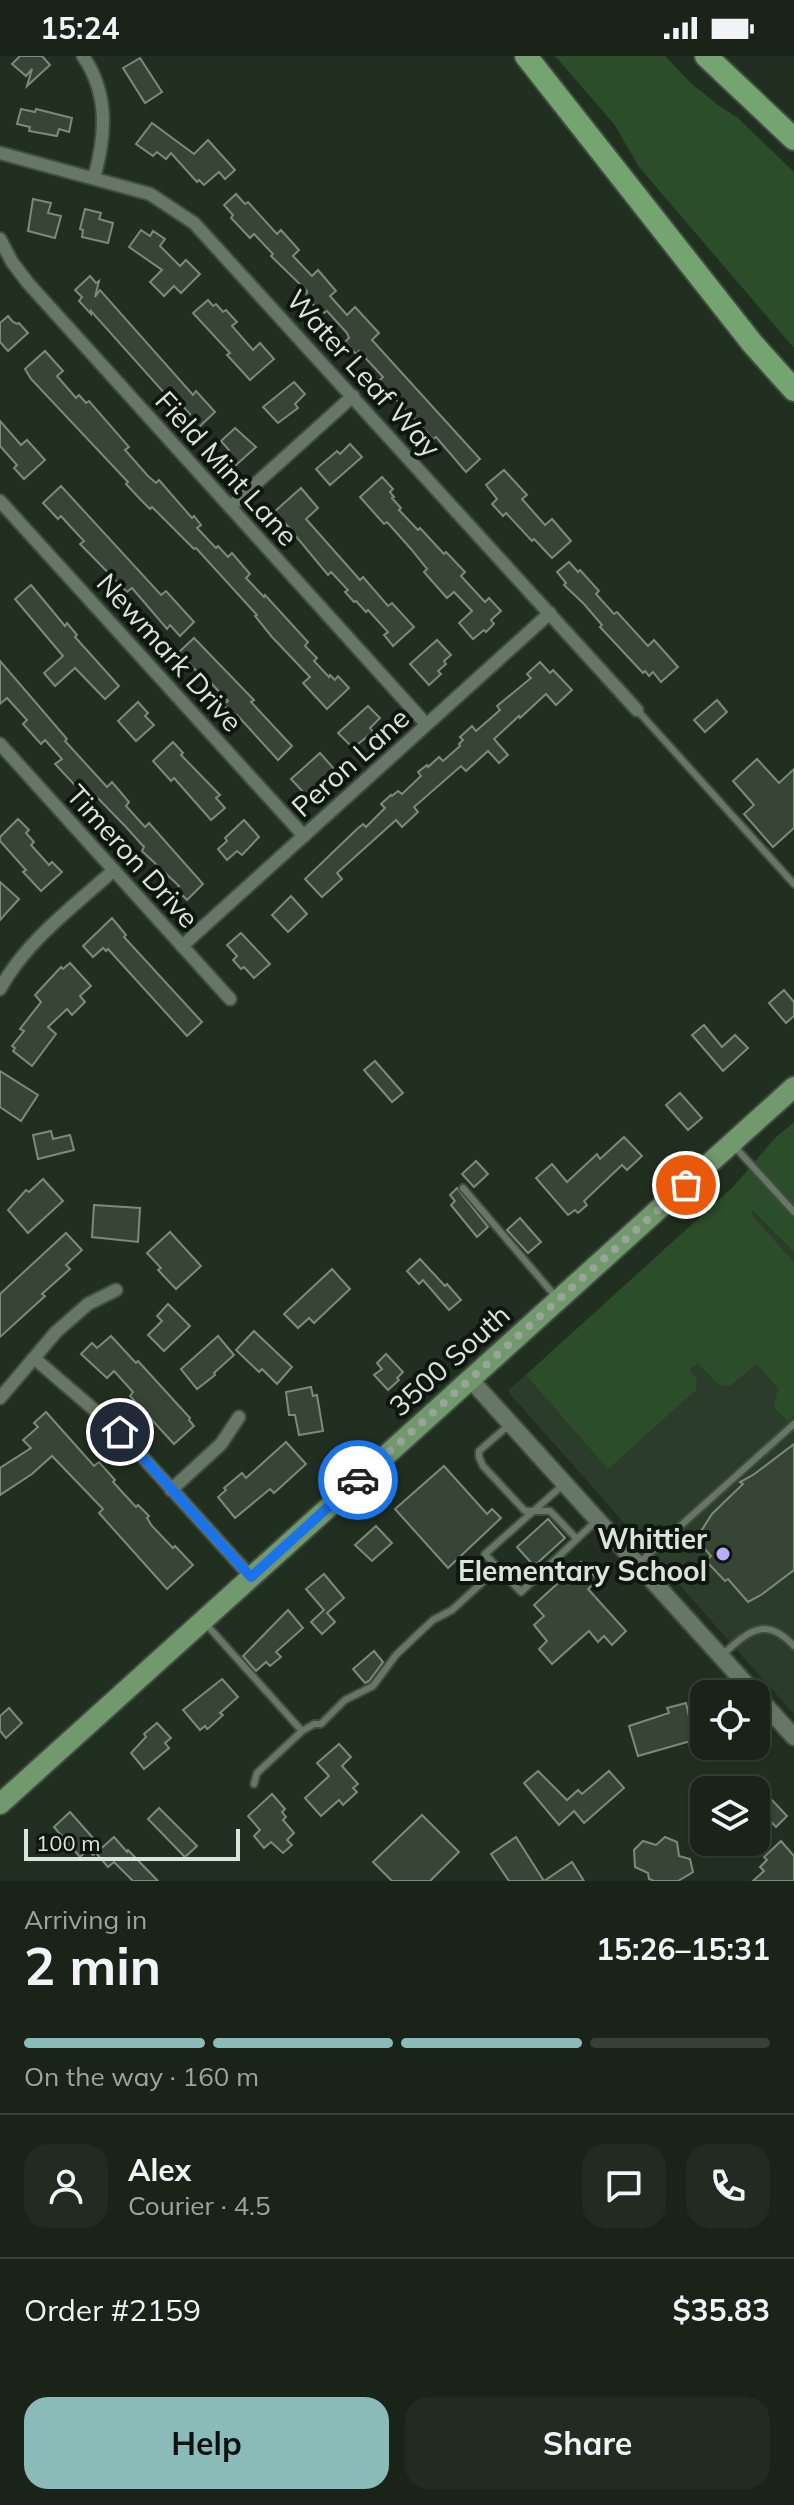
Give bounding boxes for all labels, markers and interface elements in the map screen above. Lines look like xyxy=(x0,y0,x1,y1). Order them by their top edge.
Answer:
text: 15:24 xyxy=(40,9,119,47)
street label: Water Leaf Way xyxy=(280,282,449,464)
street label: Field Mint Lane xyxy=(148,383,306,553)
street label: Newmark Drive xyxy=(90,566,250,738)
street label: Peron Lane xyxy=(284,700,416,824)
street label: Timeron Drive xyxy=(60,777,206,935)
pin xyxy=(652,1151,720,1219)
icon: bag xyxy=(664,1163,708,1207)
street label: 3500 South xyxy=(381,1297,517,1423)
pin xyxy=(86,1398,154,1466)
icon: home xyxy=(98,1410,142,1454)
courier xyxy=(318,1440,398,1520)
icon: car xyxy=(336,1458,380,1502)
place label: Whittier Elementary School xyxy=(458,1521,707,1588)
marker: Whittier Elementary School xyxy=(714,1545,732,1563)
map controls xyxy=(690,1680,770,1856)
button: locate xyxy=(690,1680,770,1760)
button: layers xyxy=(690,1776,770,1856)
scale bar xyxy=(24,1825,240,1861)
text: 100 m xyxy=(36,1829,101,1857)
text: Arriving in xyxy=(24,1903,147,1936)
text: 15:26–15:31 xyxy=(596,1930,770,1968)
text: 2 min xyxy=(24,1933,161,1998)
text: On the way · 160 m xyxy=(24,2060,259,2093)
button: person xyxy=(24,2144,108,2228)
button: chat xyxy=(582,2144,666,2228)
button: phone xyxy=(686,2144,770,2228)
text: Alex xyxy=(128,2151,191,2189)
text: Courier · 4.5 xyxy=(128,2189,271,2222)
text: Order #2159 xyxy=(24,2291,201,2329)
text: $35.83 xyxy=(673,2291,770,2329)
button: Help xyxy=(24,2397,389,2489)
button: Share xyxy=(405,2397,770,2489)

